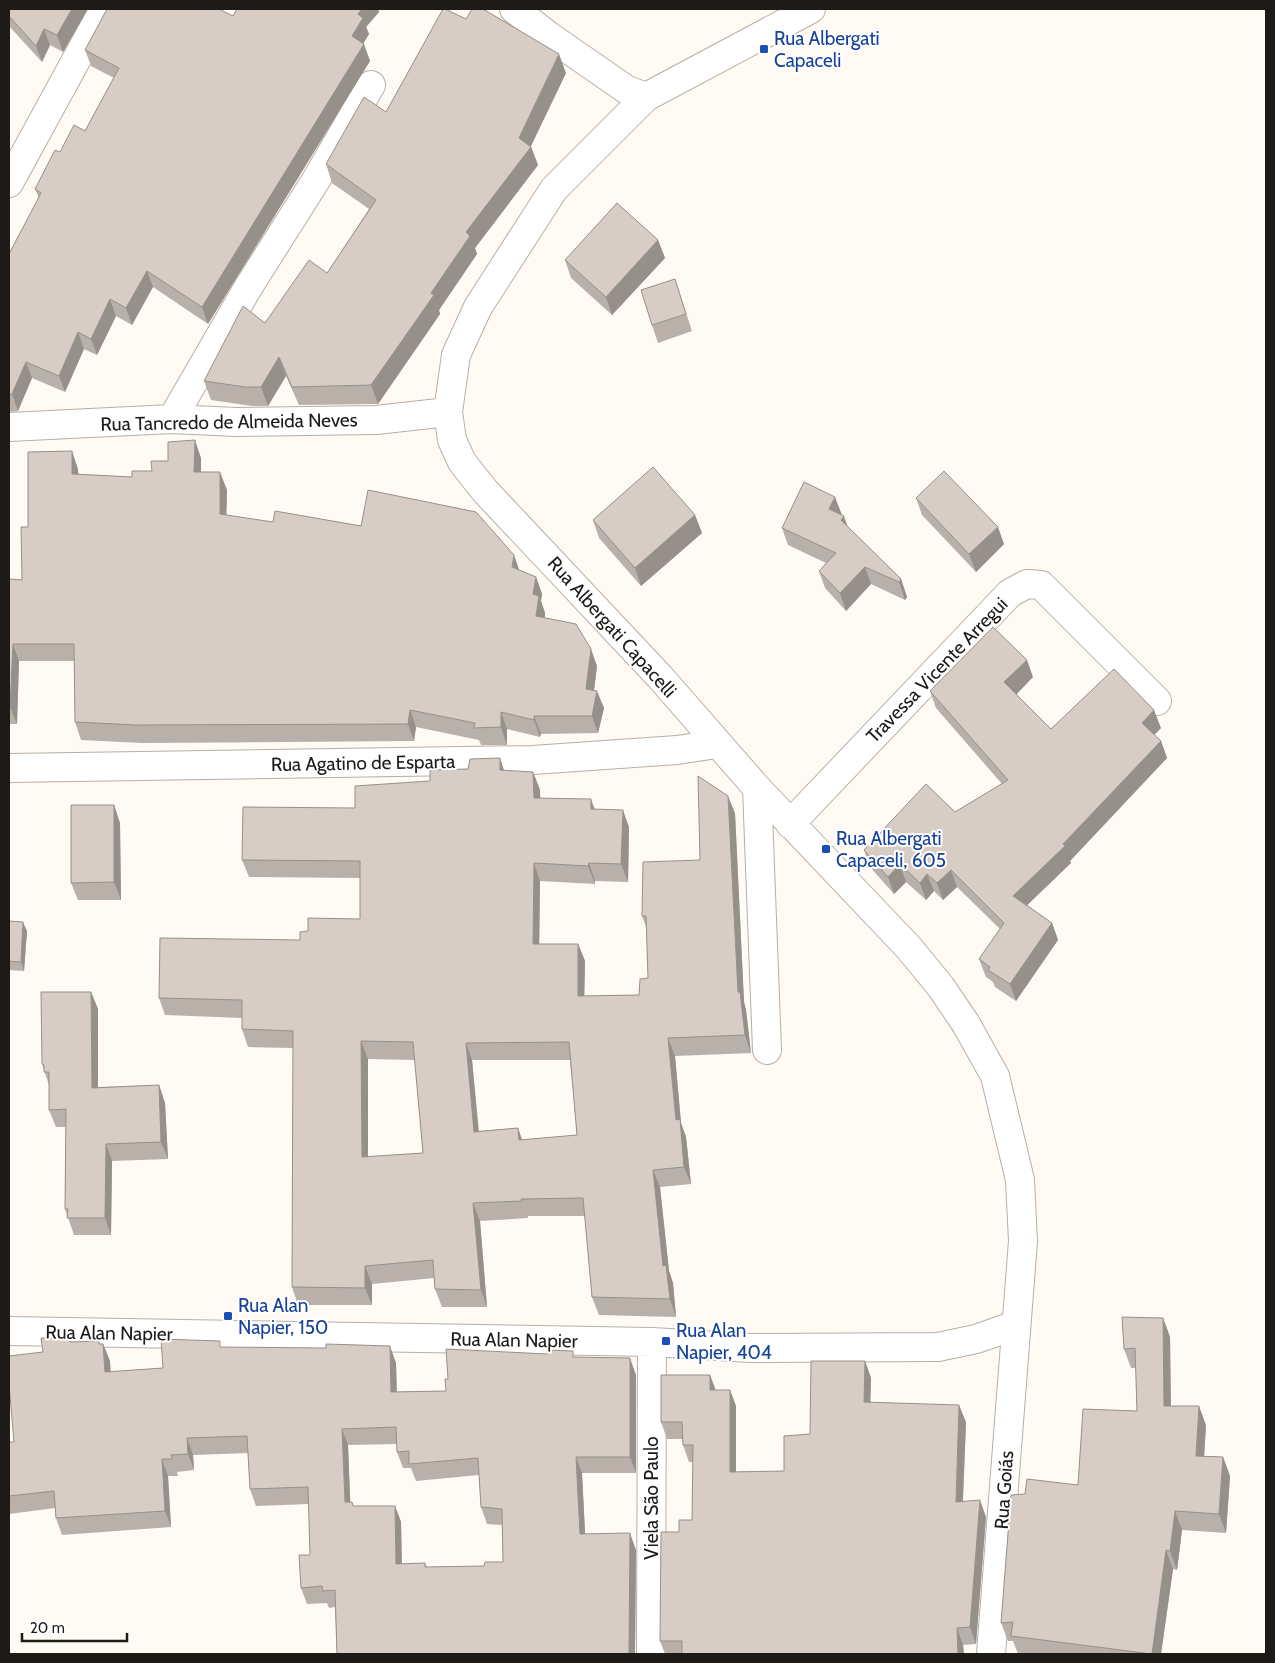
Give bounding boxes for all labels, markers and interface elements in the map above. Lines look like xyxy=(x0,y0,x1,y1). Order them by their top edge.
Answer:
place label: Rua Albergati Capaceli xyxy=(774,27,880,72)
marker: Rua Albergati Capaceli xyxy=(758,43,770,55)
street label: Rua Tancredo de Almeida Neves xyxy=(100,408,358,436)
street label: Rua Albergati Capacelli xyxy=(543,552,681,702)
street label: Travessa Vicente Arregui xyxy=(862,593,1012,747)
street label: Rua Agatino de Esparta xyxy=(271,750,455,776)
place label: Rua Albergati Capaceli, 605 xyxy=(836,827,946,872)
marker: Rua Albergati Capaceli, 605 xyxy=(820,843,832,855)
place label: Rua Alan Napier, 150 xyxy=(238,1294,328,1339)
marker: Rua Alan Napier, 150 xyxy=(222,1310,234,1322)
place label: Rua Alan Napier, 404 xyxy=(676,1319,772,1364)
street label: Rua Alan Napier xyxy=(45,1320,173,1346)
street label: Rua Alan Napier xyxy=(450,1327,578,1353)
marker: Rua Alan Napier, 404 xyxy=(660,1335,672,1347)
street label: Viela São Paulo xyxy=(640,1436,663,1560)
street label: Rua Goiás xyxy=(990,1450,1018,1530)
scale bar xyxy=(22,1610,128,1642)
text: 20 m xyxy=(30,1619,65,1637)

